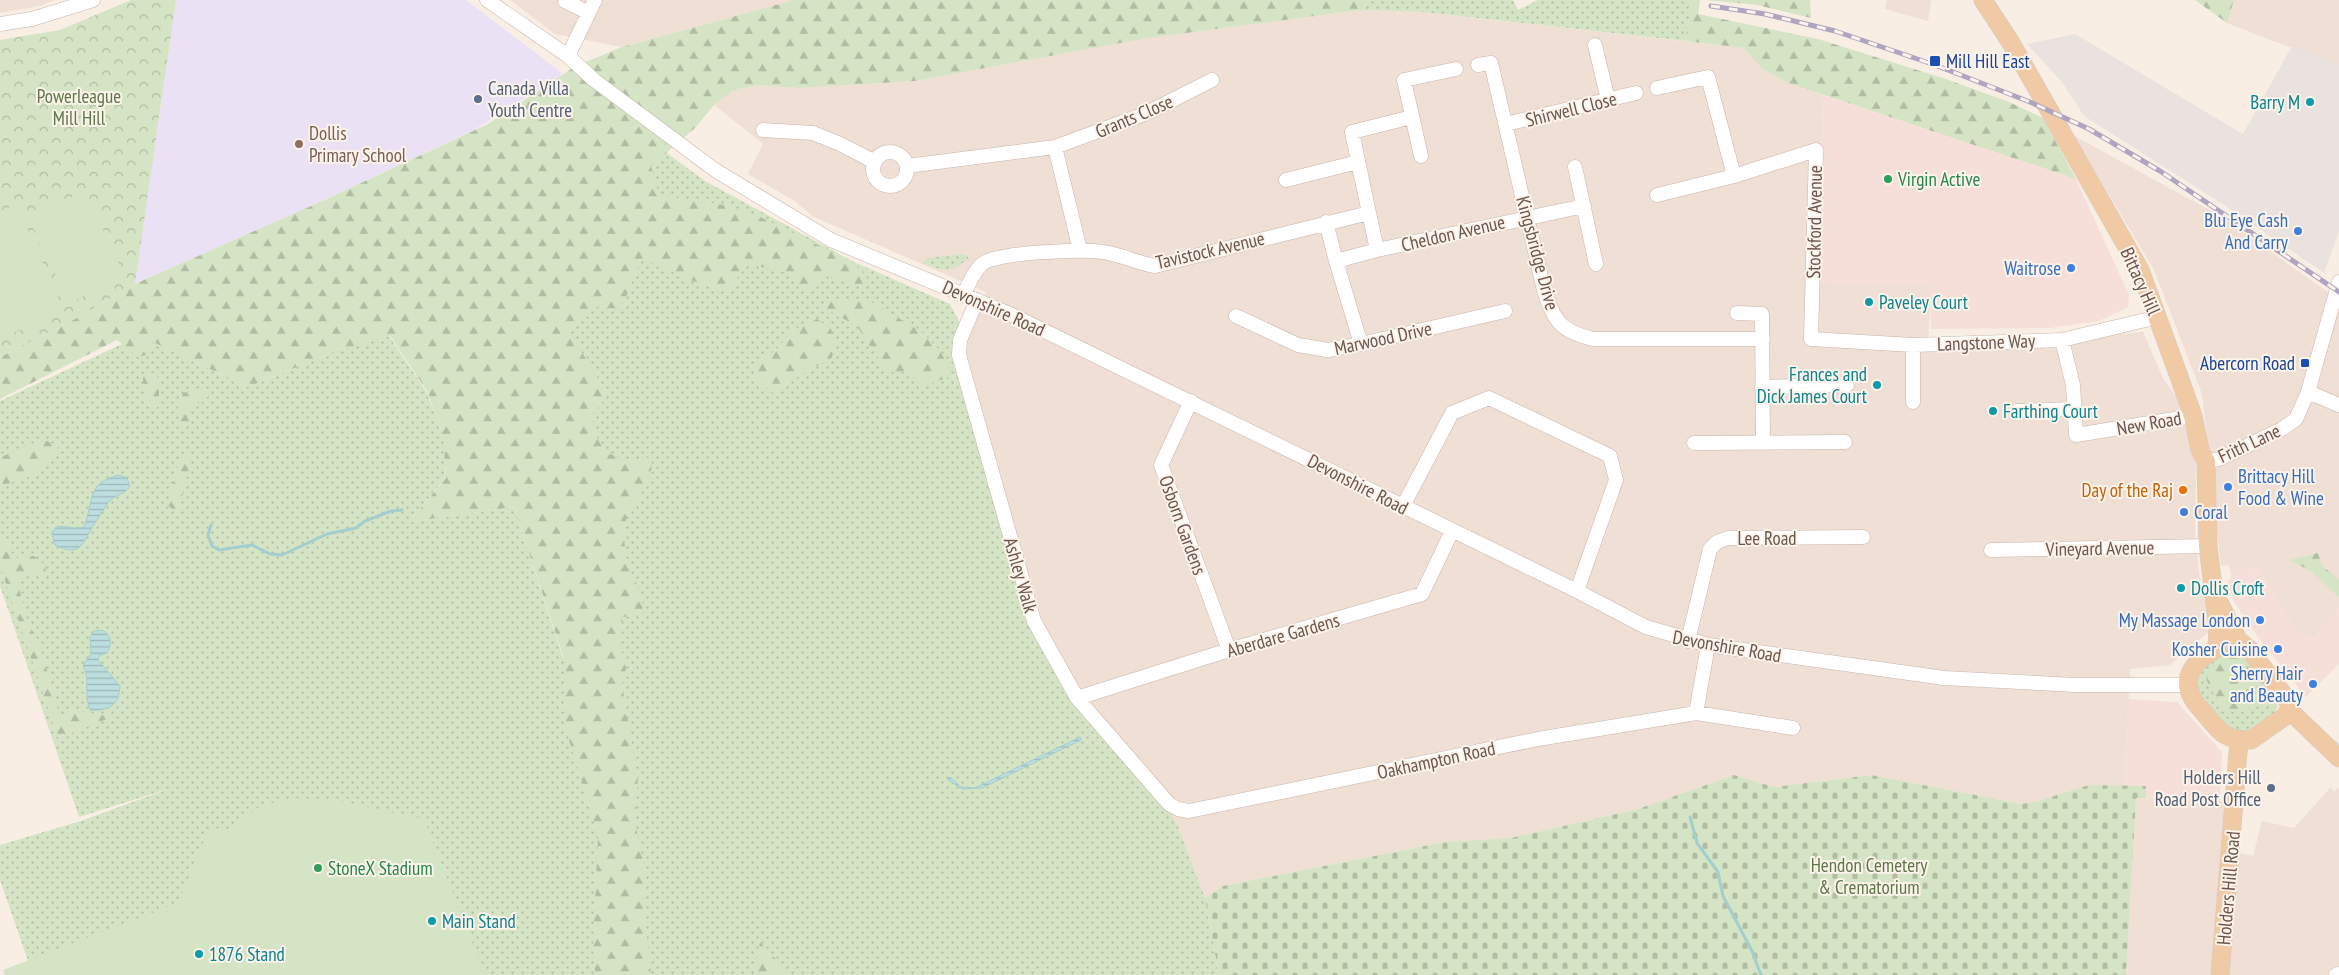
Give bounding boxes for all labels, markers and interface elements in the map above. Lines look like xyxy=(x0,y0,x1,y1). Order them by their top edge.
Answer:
place label: Mill Hill East xyxy=(1946,49,2030,73)
marker: Mill Hill East xyxy=(1928,54,1942,68)
place label: Canada Villa Youth Centre xyxy=(488,76,572,122)
park label: Powerleague Mill Hill xyxy=(37,84,121,130)
street label: Shirwell Close xyxy=(1523,86,1619,132)
street label: Grants Close xyxy=(1092,89,1176,143)
place label: Barry M xyxy=(2250,90,2300,114)
marker: Canada Villa Youth Centre xyxy=(472,93,484,105)
marker: Barry M xyxy=(2304,96,2316,108)
place label: Dollis Primary School xyxy=(309,121,407,167)
marker: Dollis Primary School xyxy=(293,138,305,150)
street label: Stockford Avenue xyxy=(1801,165,1827,279)
place label: Virgin Active xyxy=(1897,167,1981,191)
marker: Virgin Active xyxy=(1882,173,1894,185)
street label: Kingsbridge Drive xyxy=(1511,193,1565,313)
place label: Blu Eye Cash And Carry xyxy=(2204,208,2289,254)
street label: Cheldon Avenue xyxy=(1399,209,1507,257)
marker: Blu Eye Cash And Carry xyxy=(2292,225,2304,237)
street label: Tavistock Avenue xyxy=(1153,226,1267,274)
street label: Bittacy Hill xyxy=(2115,243,2167,319)
place label: Waitrose xyxy=(2004,256,2061,280)
marker: Waitrose xyxy=(2065,262,2077,274)
street label: Devonshire Road xyxy=(939,275,1049,341)
place label: Paveley Court xyxy=(1879,290,1969,314)
marker: Paveley Court xyxy=(1863,296,1875,308)
street label: Marwood Drive xyxy=(1332,316,1434,360)
street label: Langstone Way xyxy=(1936,328,2036,356)
place label: Abercorn Road xyxy=(2200,351,2295,375)
marker: Abercorn Road xyxy=(2299,357,2311,369)
place label: Frances and Dick James Court xyxy=(1757,362,1868,408)
marker: Frances and Dick James Court xyxy=(1871,379,1883,391)
place label: Farthing Court xyxy=(2003,399,2099,423)
marker: Farthing Court xyxy=(1987,405,1999,417)
street label: New Road xyxy=(2115,406,2183,440)
street label: Frith Lane xyxy=(2214,418,2284,468)
street label: Devonshire Road xyxy=(1304,448,1412,520)
place label: Brittacy Hill Food & Wine xyxy=(2238,464,2324,510)
street label: Osborn Gardens xyxy=(1154,472,1212,578)
place label: Day of the Raj xyxy=(2082,478,2173,502)
marker: Brittacy Hill Food & Wine xyxy=(2222,481,2234,493)
marker: Day of the Raj xyxy=(2177,484,2189,496)
place label: Coral xyxy=(2194,500,2228,524)
marker: Coral xyxy=(2178,506,2190,518)
street label: Lee Road xyxy=(1737,526,1797,550)
street label: Ashley Walk xyxy=(999,534,1043,616)
street label: Vineyard Avenue xyxy=(2045,535,2155,561)
place label: Dollis Croft xyxy=(2191,576,2265,600)
marker: Dollis Croft xyxy=(2175,582,2187,594)
street label: Aberdare Gardens xyxy=(1224,607,1342,663)
place label: My Massage London xyxy=(2119,608,2250,632)
marker: My Massage London xyxy=(2254,614,2266,626)
street label: Devonshire Road xyxy=(1671,625,1783,667)
place label: Kosher Cuisine xyxy=(2172,637,2268,661)
marker: Kosher Cuisine xyxy=(2272,643,2284,655)
place label: Sherry Hair and Beauty xyxy=(2230,661,2304,707)
marker: Sherry Hair and Beauty xyxy=(2307,678,2319,690)
street label: Oakhampton Road xyxy=(1375,736,1497,784)
place label: Holders Hill Road Post Office xyxy=(2155,765,2262,811)
marker: Holders Hill Road Post Office xyxy=(2265,782,2277,794)
street label: Holders Hill Road xyxy=(2211,830,2245,946)
park label: Hendon Cemetery & Crematorium xyxy=(1811,853,1928,899)
place label: StoneX Stadium xyxy=(328,856,433,880)
marker: StoneX Stadium xyxy=(312,862,324,874)
place label: Main Stand xyxy=(442,909,516,933)
marker: Main Stand xyxy=(426,915,438,927)
place label: 1876 Stand xyxy=(209,942,285,966)
marker: 1876 Stand xyxy=(193,948,205,960)

